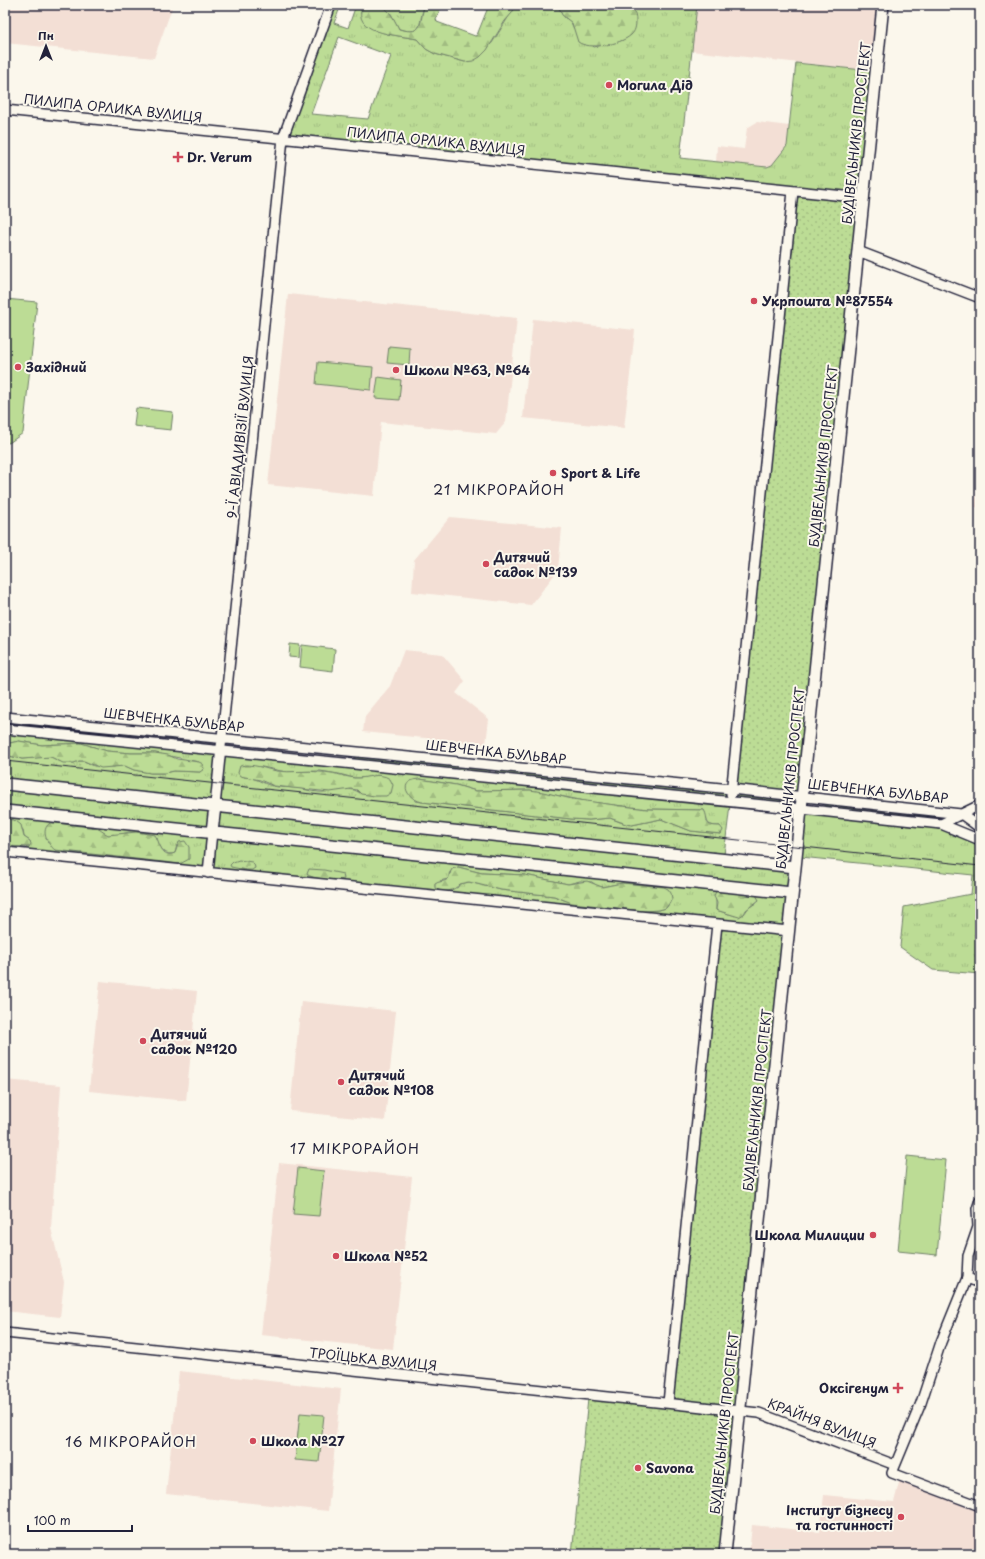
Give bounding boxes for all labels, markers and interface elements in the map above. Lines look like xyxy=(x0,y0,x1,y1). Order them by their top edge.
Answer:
north arrow xyxy=(26,26,66,66)
text: Пн xyxy=(38,27,54,44)
street label: БУДІВЕЛЬНИКІВ ПРОСПЕКТ xyxy=(836,41,875,225)
place label: Могила Дiд xyxy=(617,75,693,94)
marker: Могила Дiд xyxy=(604,80,614,90)
street label: ПИЛИПА ОРЛИКА ВУЛИЦЯ xyxy=(23,89,203,126)
street label: ПИЛИПА ОРЛИКА ВУЛИЦЯ xyxy=(346,122,526,159)
place label: Dr. Verum xyxy=(187,147,252,166)
marker: Dr. Verum xyxy=(172,151,184,163)
place label: Укрпошта №87554 xyxy=(761,291,893,310)
marker: Укрпошта №87554 xyxy=(749,296,759,306)
street label: 9-Ї АВІАДИВІЗІЇ ВУЛИЦЯ xyxy=(222,355,258,519)
place label: Західний xyxy=(25,357,87,376)
place label: Школи №63, №64 xyxy=(404,360,530,379)
marker: Західний xyxy=(13,362,23,372)
street label: БУДІВЕЛЬНИКІВ ПРОСПЕКТ xyxy=(803,364,842,548)
marker: Школи №63, №64 xyxy=(391,365,401,375)
place label: Sport & Life xyxy=(561,463,640,482)
marker: Sport & Life xyxy=(548,468,558,478)
district label: 21 МІКРОРАЙОН xyxy=(433,479,565,500)
place label: Дитячий садок №139 xyxy=(493,547,578,581)
marker: Дитячий садок №139 xyxy=(481,559,491,569)
street label: БУДІВЕЛЬНИКІВ ПРОСПЕКТ xyxy=(770,686,809,870)
street label: ШЕВЧЕНКА БУЛЬВАР xyxy=(103,703,245,736)
street label: ШЕВЧЕНКА БУЛЬВАР xyxy=(425,735,567,768)
street label: ШЕВЧЕНКА БУЛЬВАР xyxy=(807,774,949,807)
street label: БУДІВЕЛЬНИКІВ ПРОСПЕКТ xyxy=(737,1008,776,1192)
place label: Дитячий садок №120 xyxy=(150,1024,237,1058)
marker: Дитячий садок №120 xyxy=(138,1036,148,1046)
place label: Дитячий садок №108 xyxy=(348,1065,434,1099)
marker: Дитячий садок №108 xyxy=(336,1077,346,1087)
district label: 17 МІКРОРАЙОН xyxy=(290,1138,420,1159)
place label: Школа Милиции xyxy=(754,1225,865,1244)
marker: Школа Милиции xyxy=(868,1230,878,1240)
place label: Школа №52 xyxy=(344,1246,428,1265)
marker: Школа №52 xyxy=(331,1251,341,1261)
street label: БУДІВЕЛЬНИКІВ ПРОСПЕКТ xyxy=(704,1331,743,1515)
street label: ТРОЇЦЬКА ВУЛИЦЯ xyxy=(308,1342,438,1375)
place label: Оксігенум xyxy=(819,1378,889,1397)
marker: Оксігенум xyxy=(892,1382,904,1394)
street label: КРАЙНЯ ВУЛИЦЯ xyxy=(765,1393,879,1452)
district label: 16 МІКРОРАЙОН xyxy=(65,1431,197,1452)
place label: Школа №27 xyxy=(261,1431,345,1450)
marker: Школа №27 xyxy=(248,1436,258,1446)
place label: Savona xyxy=(646,1458,694,1477)
marker: Savona xyxy=(633,1463,643,1473)
place label: Інститут бізнесу та гостинності xyxy=(786,1500,893,1534)
scale bar xyxy=(28,1507,132,1533)
text: 100 m xyxy=(34,1511,71,1529)
marker: Інститут бізнесу та гостинності xyxy=(896,1512,906,1522)

